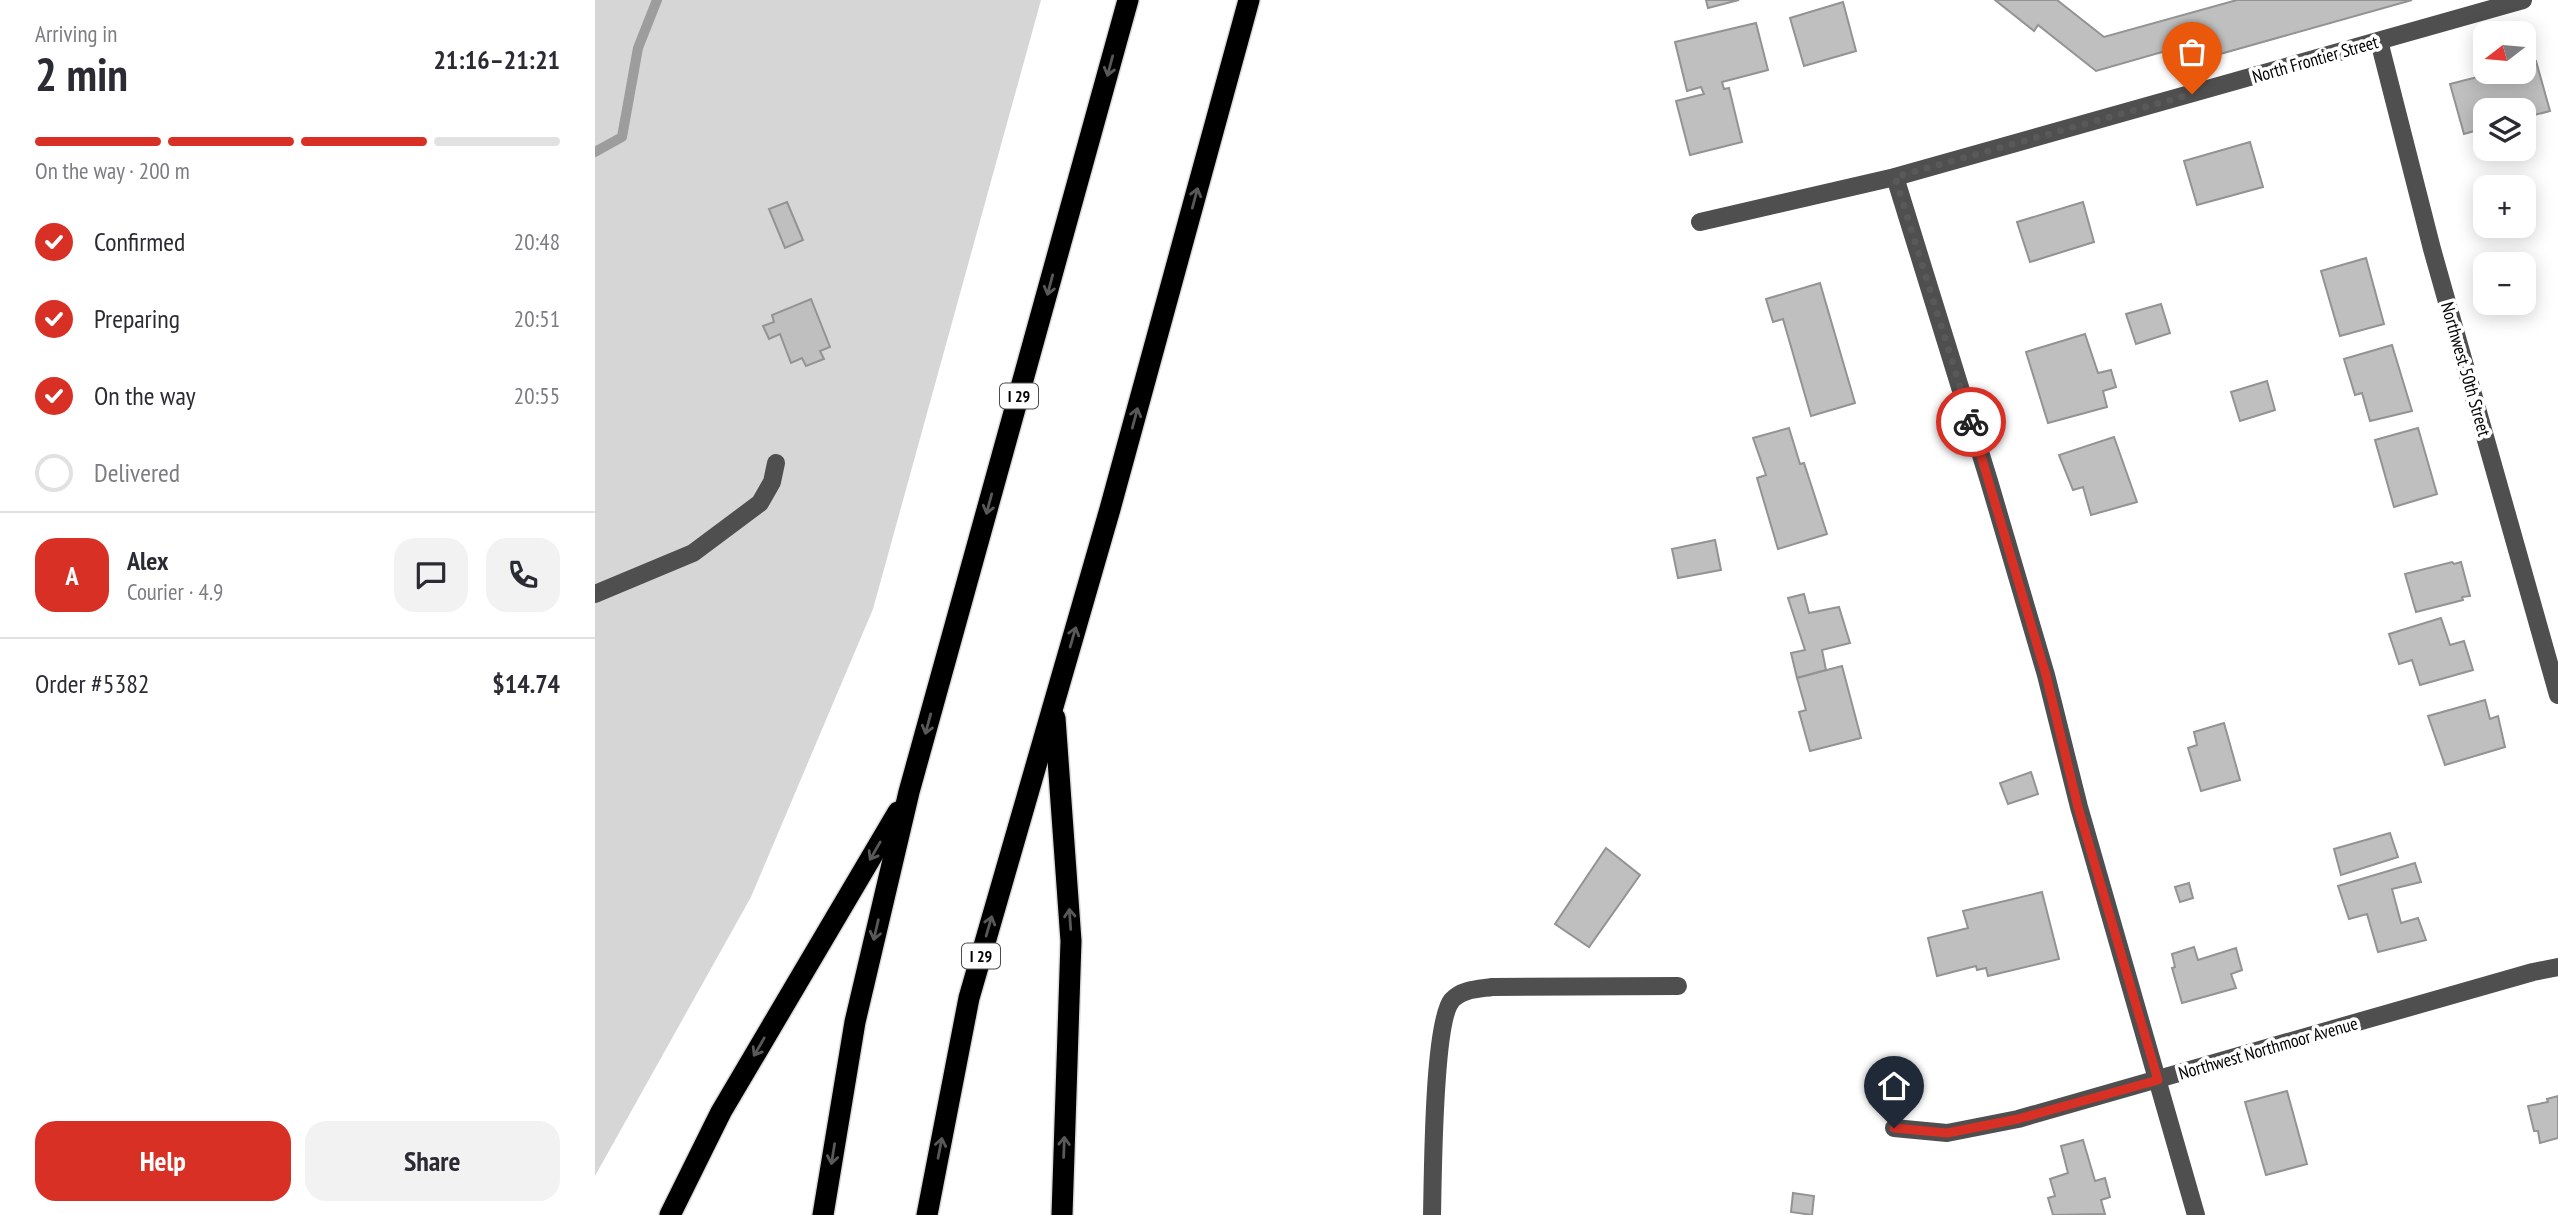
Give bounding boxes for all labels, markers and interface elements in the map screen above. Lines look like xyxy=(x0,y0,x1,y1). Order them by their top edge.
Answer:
text: Arriving in xyxy=(35,19,117,48)
north arrow xyxy=(2473,21,2536,84)
map controls xyxy=(2473,21,2536,315)
pin xyxy=(2162,22,2222,94)
street label: North Frontier Street xyxy=(2249,30,2381,88)
icon: bag xyxy=(2173,33,2211,71)
text: 21:16–21:21 xyxy=(433,43,560,76)
text: 2 min xyxy=(35,44,128,104)
one-way arrow xyxy=(1103,55,1116,77)
button: layers xyxy=(2473,98,2536,161)
text: On the way · 200 m xyxy=(35,156,190,185)
button: + xyxy=(2473,175,2536,238)
one-way arrow xyxy=(1189,188,1202,210)
icon: check xyxy=(35,223,73,261)
text: Confirmed xyxy=(94,225,185,258)
text: 20:48 xyxy=(514,227,560,256)
button: − xyxy=(2473,252,2536,315)
one-way arrow xyxy=(1042,274,1055,296)
street label: Northwest 50th Street xyxy=(2436,299,2496,439)
icon: check xyxy=(35,300,73,338)
text: Preparing xyxy=(94,302,180,335)
text: 20:51 xyxy=(514,304,560,333)
icon: check xyxy=(35,377,73,415)
text: On the way xyxy=(94,379,196,412)
text: 20:55 xyxy=(514,381,560,410)
road number: I 29 xyxy=(1000,384,1038,408)
courier xyxy=(1936,387,2006,457)
icon: bike xyxy=(1952,403,1990,441)
one-way arrow xyxy=(1130,407,1143,429)
text: Delivered xyxy=(94,456,180,489)
one-way arrow xyxy=(982,493,995,515)
button: chat xyxy=(394,538,468,612)
button: phone xyxy=(486,538,560,612)
text: Alex xyxy=(127,544,168,577)
text: A xyxy=(65,559,79,592)
text: Courier · 4.9 xyxy=(127,577,223,606)
one-way arrow xyxy=(1068,626,1081,648)
text: Order #5382 xyxy=(35,667,150,700)
text: $14.74 xyxy=(492,667,560,700)
one-way arrow xyxy=(921,712,934,734)
one-way arrow xyxy=(867,841,881,861)
one-way arrow xyxy=(1063,909,1076,931)
one-way arrow xyxy=(984,915,997,937)
one-way arrow xyxy=(869,918,883,941)
road number: I 29 xyxy=(962,944,1000,968)
street label: Northwest Northmoor Avenue xyxy=(2176,1011,2360,1085)
one-way arrow xyxy=(752,1037,766,1057)
pin xyxy=(1864,1056,1924,1128)
icon: home xyxy=(1875,1067,1913,1105)
button: Help xyxy=(35,1121,291,1201)
button: Share xyxy=(305,1121,560,1201)
one-way arrow xyxy=(1057,1136,1070,1159)
one-way arrow xyxy=(933,1137,947,1160)
one-way arrow xyxy=(826,1142,839,1164)

